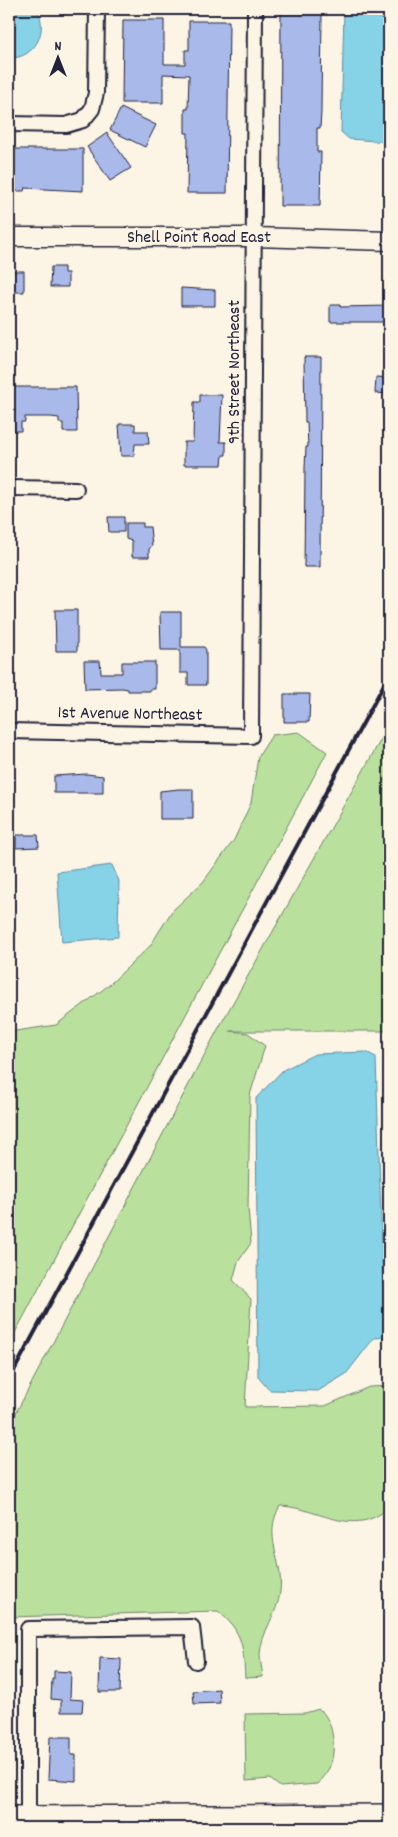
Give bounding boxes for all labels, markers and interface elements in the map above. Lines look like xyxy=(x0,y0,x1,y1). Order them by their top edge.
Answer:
north arrow xyxy=(32,32,82,82)
text: N xyxy=(55,37,62,57)
street label: Shell Point Road East xyxy=(127,226,271,251)
street label: 9th Street Northeast xyxy=(223,300,248,444)
street label: 1st Avenue Northeast xyxy=(57,701,203,729)

